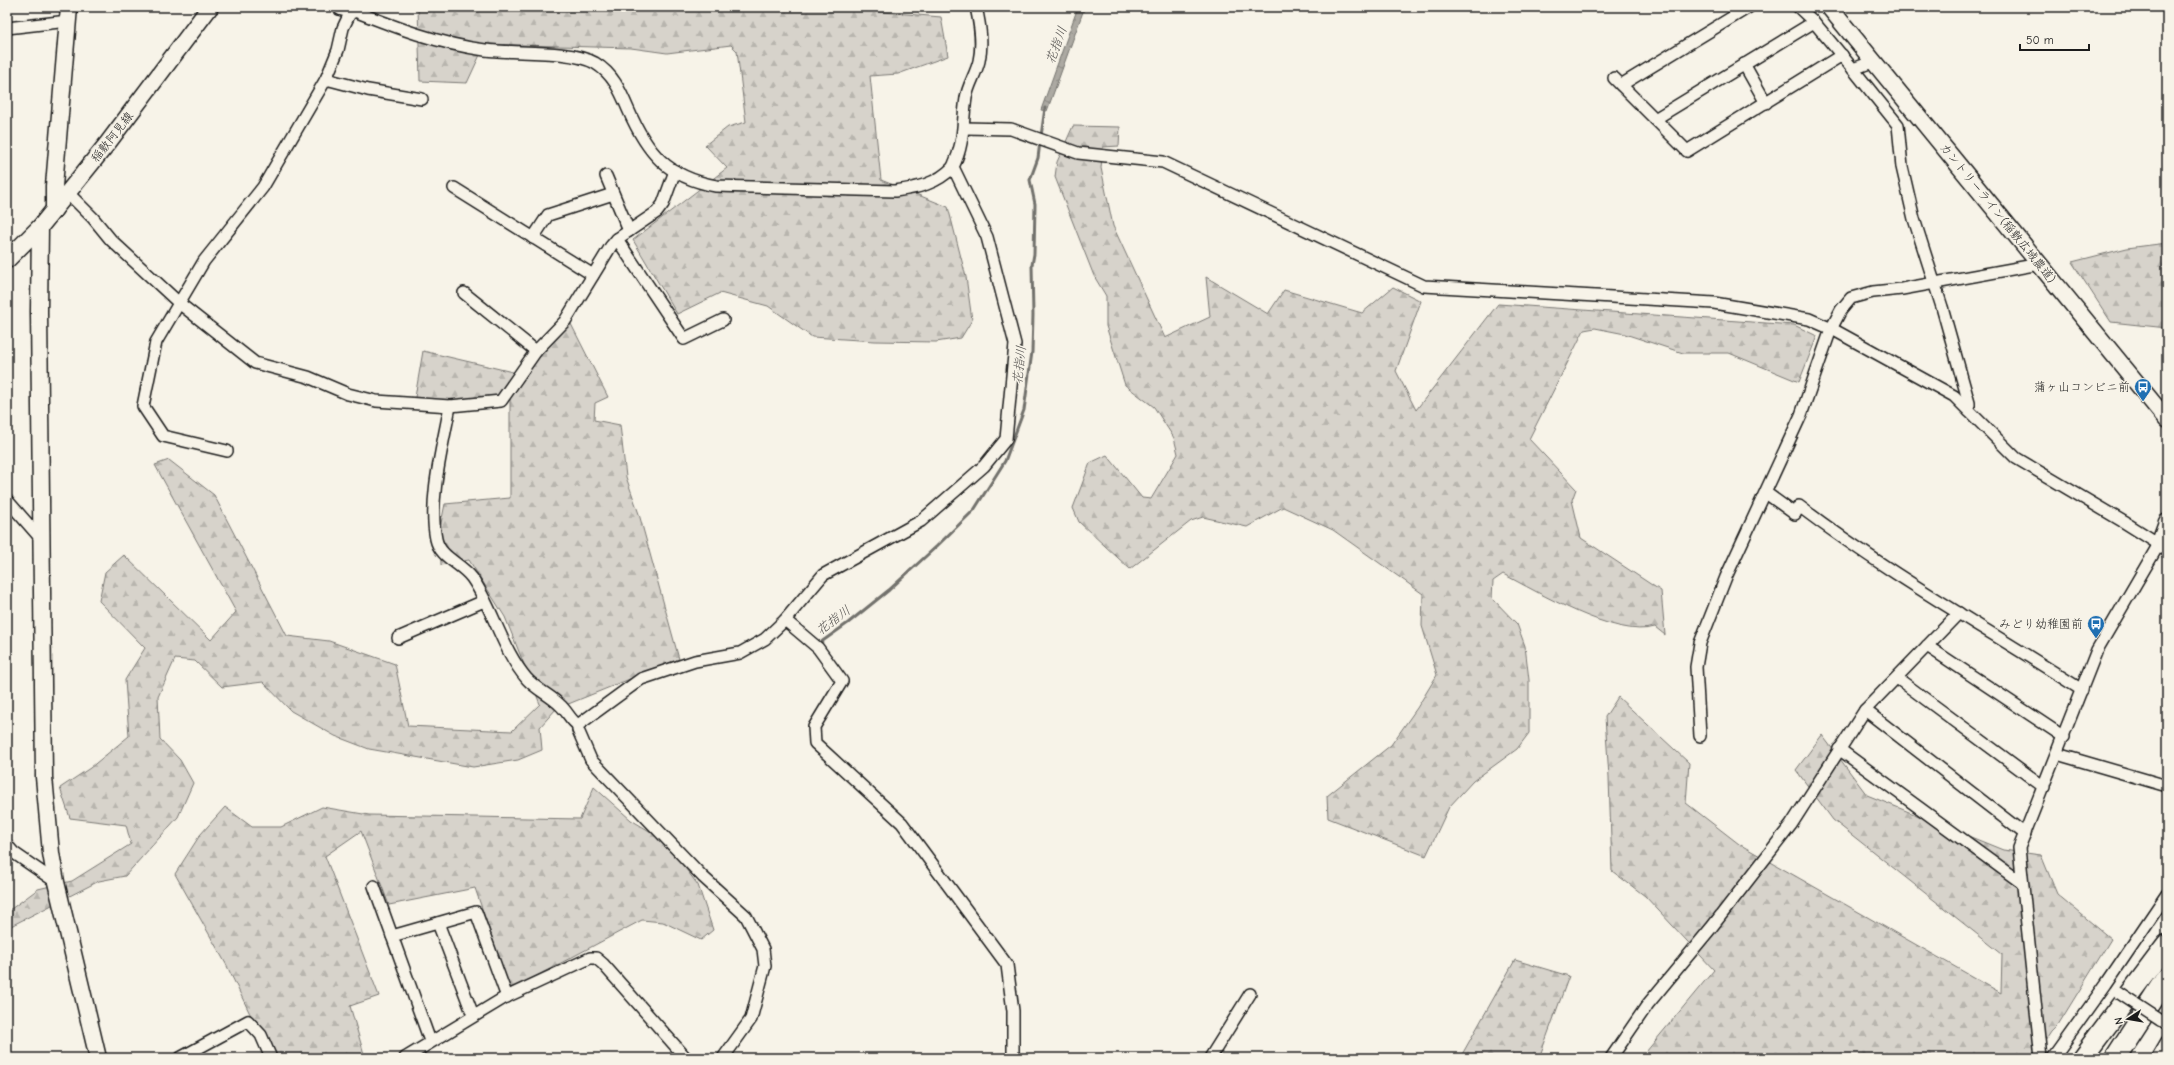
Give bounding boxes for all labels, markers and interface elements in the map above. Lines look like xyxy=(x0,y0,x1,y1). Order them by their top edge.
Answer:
water label: 花指川 xyxy=(1042,24,1070,66)
scale bar xyxy=(2020,26,2089,52)
text: 50 m xyxy=(2026,33,2054,47)
street label: 稲敷阿見線 xyxy=(88,109,136,165)
street label: カントリーライン(稲敷広域農道) xyxy=(1937,140,2059,286)
water label: 花指川 xyxy=(1010,345,1028,385)
bus stop icon: 蒲ヶ山コンビニ前 xyxy=(2133,377,2153,402)
place label: 蒲ヶ山コンビニ前 xyxy=(2034,380,2130,394)
water label: 花指川 xyxy=(813,602,853,638)
bus stop icon: みどり幼稚園前 xyxy=(2086,614,2106,639)
place label: みどり幼稚園前 xyxy=(1999,617,2083,631)
north arrow xyxy=(2108,999,2148,1039)
text: N xyxy=(2112,1016,2126,1026)

